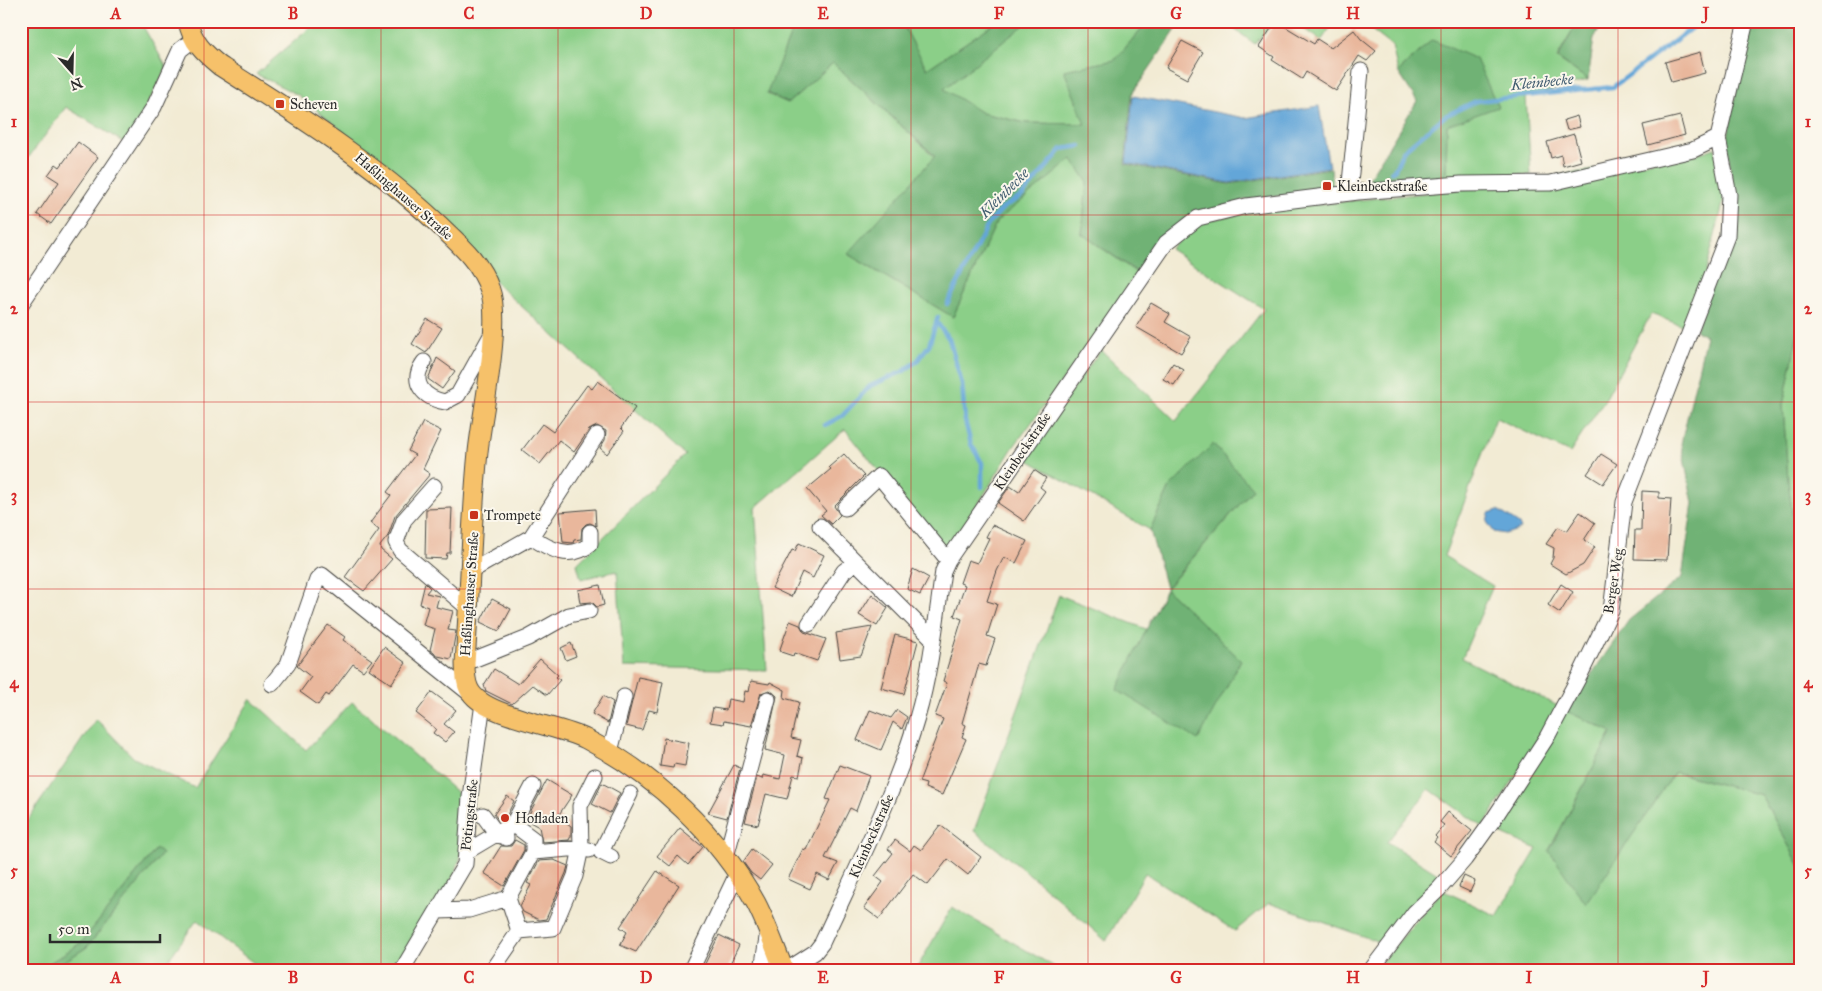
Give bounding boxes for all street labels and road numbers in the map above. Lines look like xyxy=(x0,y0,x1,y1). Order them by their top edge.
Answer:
street label: Haßlinghauser Straße xyxy=(351,149,456,244)
street label: Kleinbeckstraße xyxy=(990,409,1055,493)
street label: Haßlinghauser Straße xyxy=(457,531,482,657)
street label: Berger Weg xyxy=(1600,547,1627,615)
street label: Pötingstraße xyxy=(457,778,482,852)
street label: Kleinbeckstraße xyxy=(845,791,898,881)

